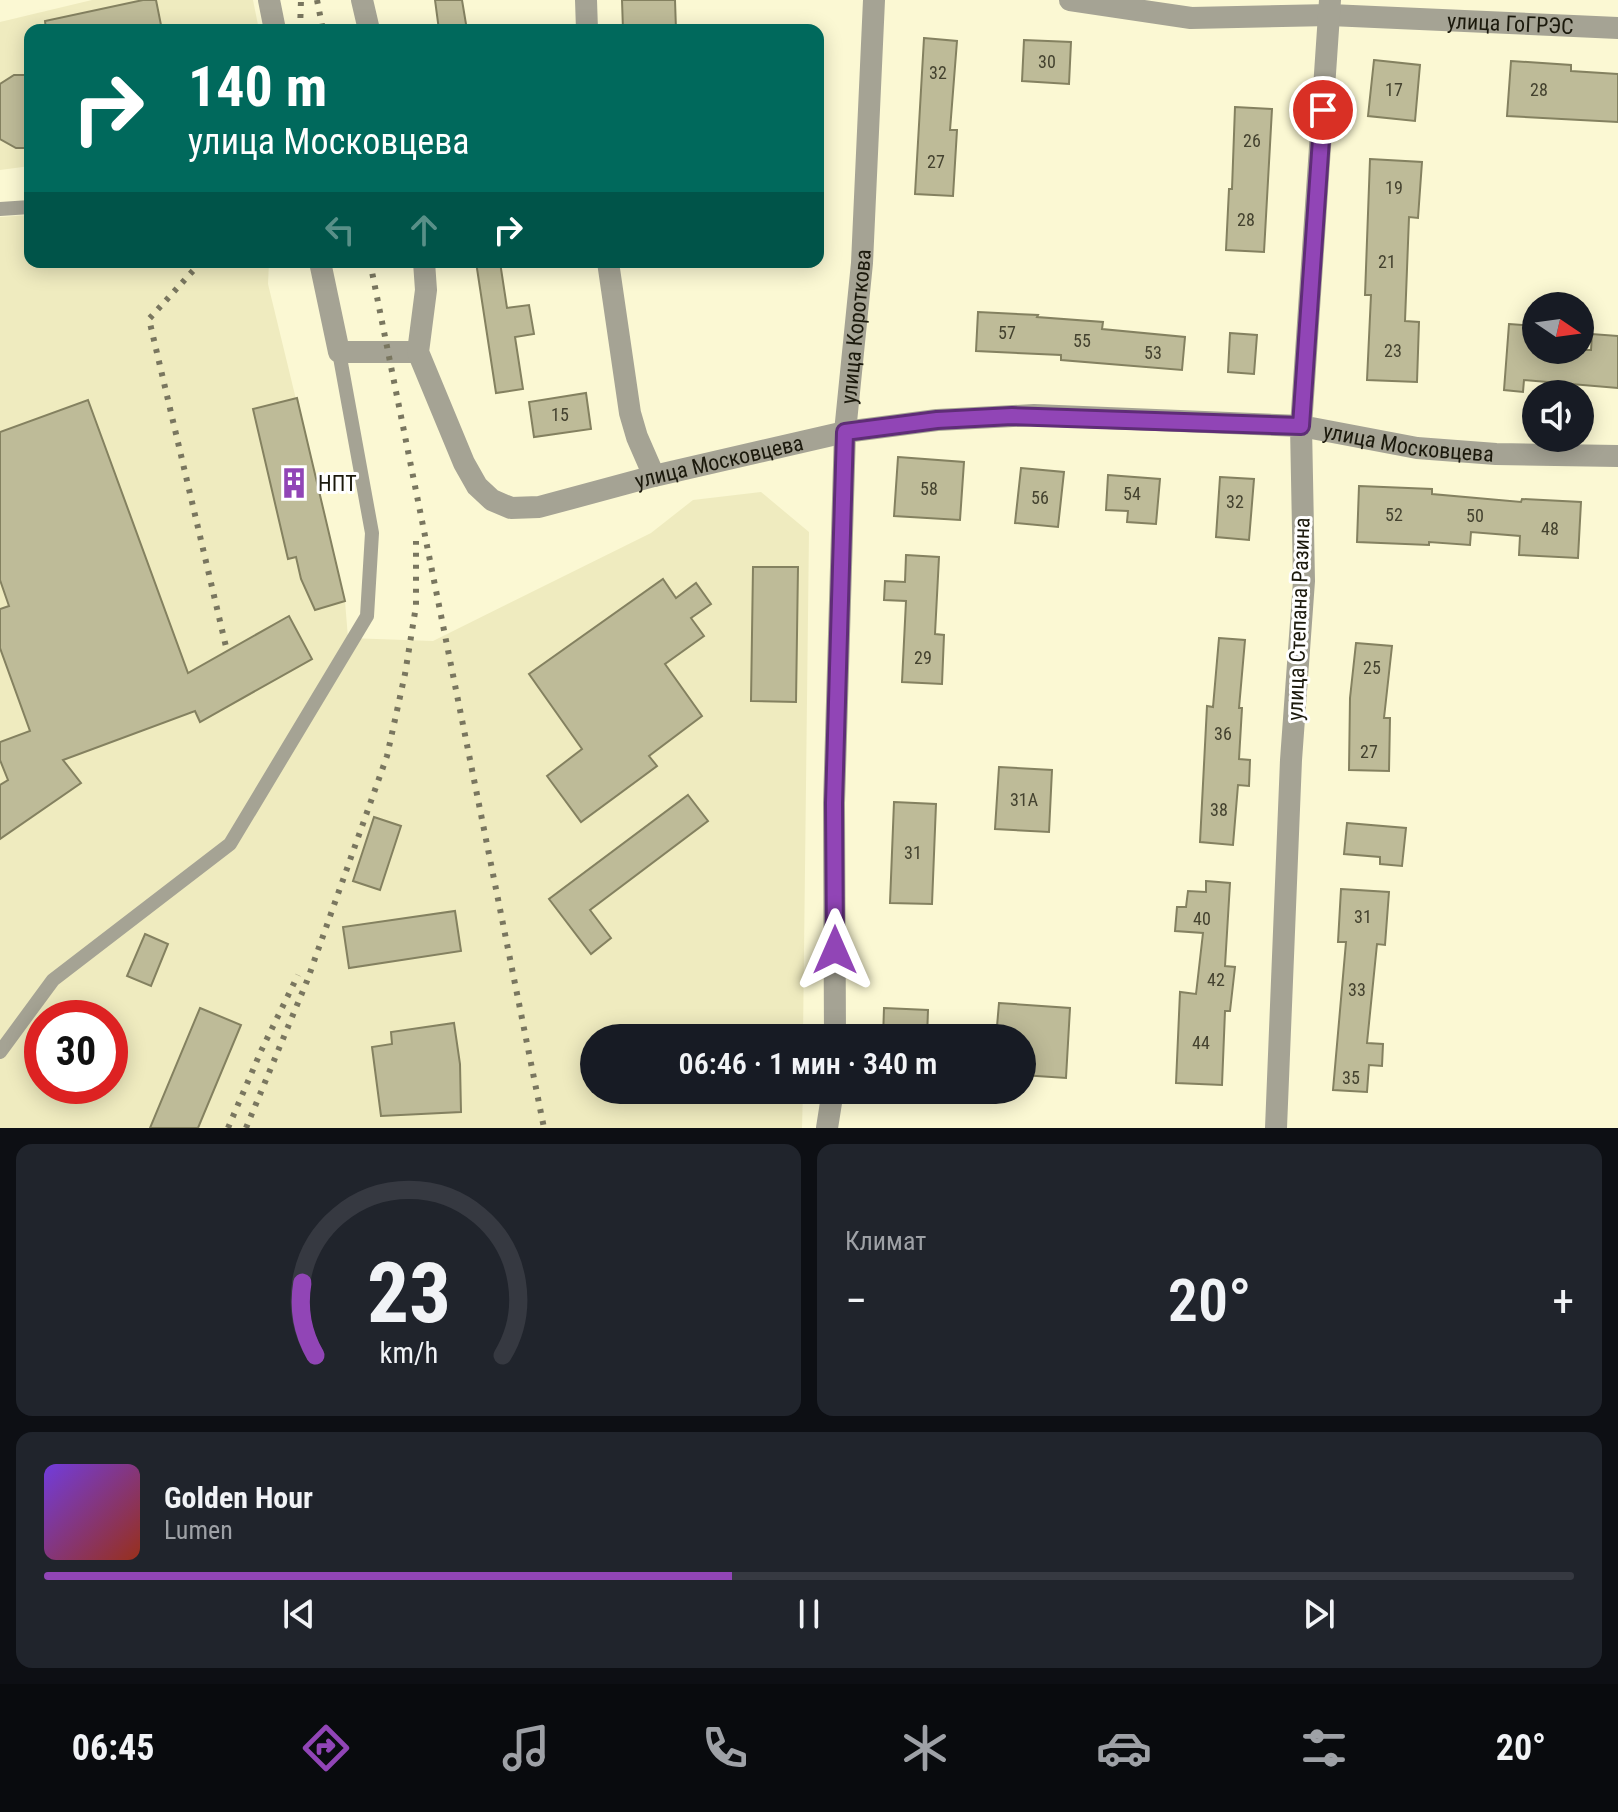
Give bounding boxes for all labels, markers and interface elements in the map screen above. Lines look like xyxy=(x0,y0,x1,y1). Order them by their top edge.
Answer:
street label: улица ГоГРЭС xyxy=(1447,8,1574,39)
house number: 30 xyxy=(1038,51,1056,72)
text: 140 m xyxy=(188,54,327,120)
icon: right xyxy=(56,56,160,160)
house number: 32 xyxy=(929,62,947,83)
pin xyxy=(1289,76,1357,144)
house number: 17 xyxy=(1385,79,1403,100)
house number: 28 xyxy=(1530,79,1548,100)
icon: arrive xyxy=(1301,88,1345,132)
text: улица Московцева xyxy=(188,121,470,163)
house number: 26 xyxy=(1243,130,1261,151)
house number: 27 xyxy=(927,151,945,172)
house number: 19 xyxy=(1385,177,1403,198)
icon: left xyxy=(318,208,362,252)
icon: ahead xyxy=(402,208,446,252)
icon: right xyxy=(486,208,530,252)
house number: 28 xyxy=(1237,209,1255,230)
street label: улица Короткова xyxy=(836,249,876,405)
house number: 21 xyxy=(1378,251,1396,272)
north arrow xyxy=(1522,292,1594,364)
map controls xyxy=(1522,292,1594,452)
house number: 57 xyxy=(998,322,1016,343)
house number: 55 xyxy=(1073,330,1091,351)
house number: 23 xyxy=(1384,340,1402,361)
house number: 53 xyxy=(1144,342,1162,363)
button: sound xyxy=(1522,380,1594,452)
house number: 15 xyxy=(551,404,569,425)
street label: улица Московцева xyxy=(1321,418,1495,467)
street label: улица Московцева xyxy=(632,430,806,494)
building icon: НПТ xyxy=(277,466,311,500)
place label: НПТ xyxy=(318,471,357,496)
house number: 58 xyxy=(920,478,938,499)
house number: 54 xyxy=(1123,483,1141,504)
house number: 56 xyxy=(1031,487,1049,508)
house number: 32 xyxy=(1226,491,1244,512)
house number: 52 xyxy=(1385,504,1403,525)
house number: 50 xyxy=(1466,505,1484,526)
street label: улица Степана Разина xyxy=(1282,517,1315,721)
house number: 48 xyxy=(1541,518,1559,539)
house number: 29 xyxy=(914,647,932,668)
house number: 25 xyxy=(1363,657,1381,678)
house number: 36 xyxy=(1214,723,1232,744)
house number: 27 xyxy=(1360,741,1378,762)
house number: 31А xyxy=(1010,789,1039,810)
house number: 38 xyxy=(1210,799,1228,820)
house number: 31 xyxy=(904,842,922,863)
house number: 31 xyxy=(1354,906,1372,927)
position arrow xyxy=(793,908,877,992)
house number: 40 xyxy=(1193,908,1211,929)
house number: 42 xyxy=(1207,969,1225,990)
house number: 33 xyxy=(1348,979,1366,1000)
speed limit sign: 30 xyxy=(24,1000,128,1104)
house number: 44 xyxy=(1192,1032,1210,1053)
text: 06:46 · 1 мин · 340 m xyxy=(679,1046,937,1081)
house number: 35 xyxy=(1342,1067,1360,1088)
text: Климат xyxy=(845,1226,926,1256)
text: 23 xyxy=(366,1245,451,1342)
text: 20° xyxy=(1168,1265,1251,1336)
text: − xyxy=(845,1275,867,1327)
text: + xyxy=(1552,1275,1574,1327)
text: km/h xyxy=(379,1336,438,1370)
text: Golden Hour xyxy=(164,1480,313,1515)
text: Lumen xyxy=(164,1515,233,1545)
icon: previous xyxy=(277,1592,321,1636)
icon: pause xyxy=(787,1592,831,1636)
icon: next xyxy=(1297,1592,1341,1636)
icon: directions xyxy=(298,1720,354,1776)
icon: music xyxy=(498,1720,554,1776)
icon: phone xyxy=(697,1720,753,1776)
icon: climate xyxy=(897,1720,953,1776)
icon: car xyxy=(1096,1720,1152,1776)
icon: filters xyxy=(1296,1720,1352,1776)
text: 06:45 xyxy=(72,1727,154,1769)
text: 20° xyxy=(1496,1727,1546,1769)

